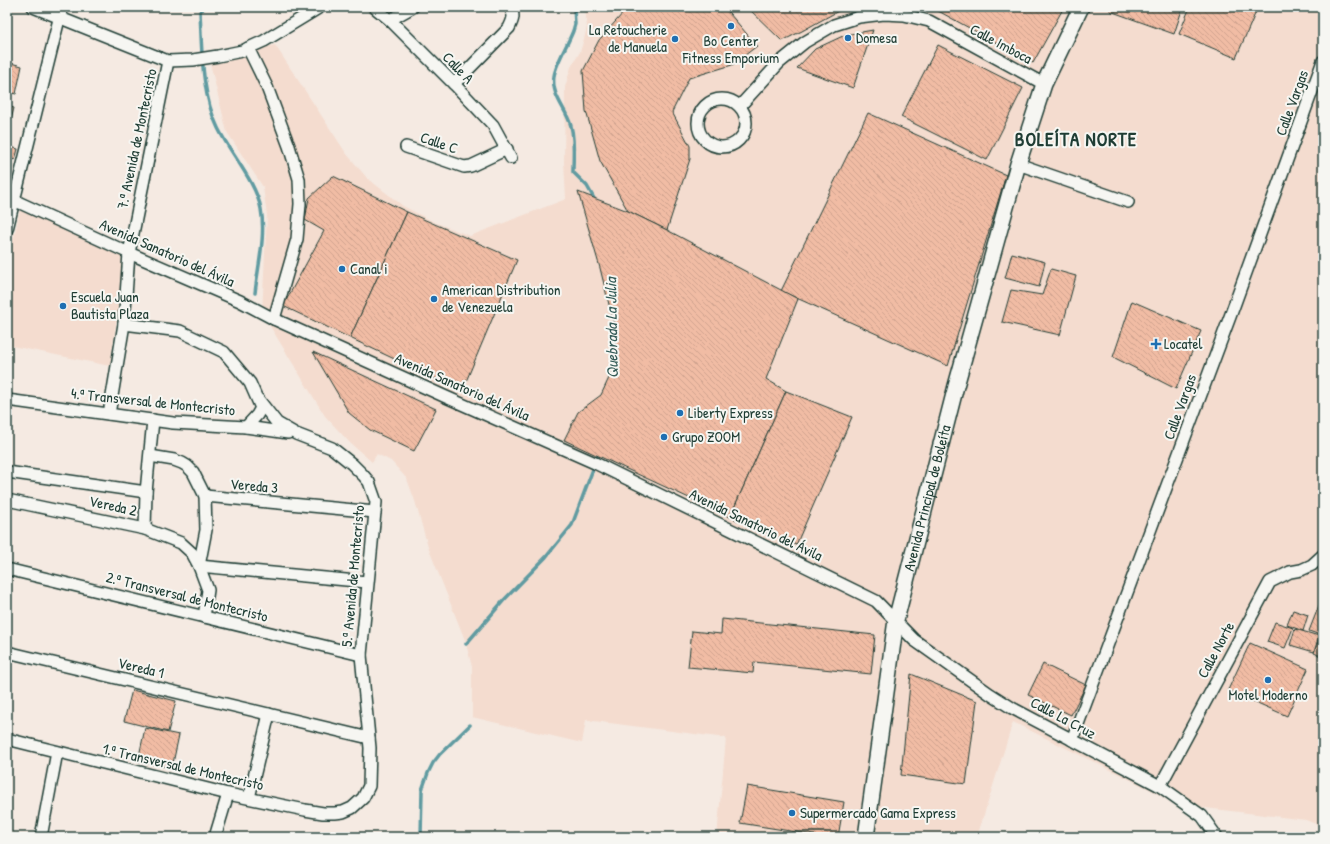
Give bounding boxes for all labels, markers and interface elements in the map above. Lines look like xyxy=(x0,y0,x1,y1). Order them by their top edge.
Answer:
street label: Calle Imboca xyxy=(966,18,1036,69)
place label: La Retoucherie de Manuela xyxy=(589,19,667,57)
marker: Bo Center Fitness Emporium xyxy=(726,21,736,31)
place label: Domesa xyxy=(856,27,897,48)
place label: Bo Center Fitness Emporium xyxy=(682,30,779,68)
marker: Domesa xyxy=(843,33,853,43)
marker: La Retoucherie de Manuela xyxy=(670,34,680,44)
street label: Calle A xyxy=(438,47,479,89)
street label: 7.ª Avenida de Montecristo xyxy=(111,67,162,211)
street label: Calle Vargas xyxy=(1270,67,1313,139)
street label: Calle C xyxy=(418,126,461,159)
district label: BOLEÍTA NORTE xyxy=(1015,126,1137,152)
street label: Avenida Sanatorio del Ávila xyxy=(96,213,238,292)
place label: Canal i xyxy=(350,258,388,279)
marker: Canal i xyxy=(337,264,347,274)
water label: Quebrada La Julia xyxy=(599,276,623,379)
place label: American Distribution de Venezuela xyxy=(442,279,561,317)
place label: Escuela Juan Bautista Plaza xyxy=(71,286,149,324)
marker: American Distribution de Venezuela xyxy=(429,294,439,304)
marker: Escuela Juan Bautista Plaza xyxy=(58,301,68,311)
place label: Locatel xyxy=(1164,333,1202,354)
marker: Locatel xyxy=(1151,339,1161,349)
street label: Avenida Sanatorio del Ávila xyxy=(391,347,533,426)
street label: Calle Vargas xyxy=(1158,371,1201,443)
street label: 4.ª Transversal de Montecristo xyxy=(70,382,236,421)
place label: Liberty Express xyxy=(688,402,773,423)
marker: Liberty Express xyxy=(675,408,685,418)
street label: Avenida Principal de Boleíta xyxy=(898,422,956,573)
place label: Grupo ZOOM xyxy=(672,426,740,447)
marker: Grupo ZOOM xyxy=(659,432,669,442)
street label: Vereda 3 xyxy=(229,473,279,498)
street label: Avenida Sanatorio del Ávila xyxy=(686,483,826,566)
street label: Vereda 2 xyxy=(87,490,139,521)
street label: 5.ª Avenida de Montecristo xyxy=(336,504,369,648)
street label: 2.ª Transversal de Montecristo xyxy=(104,566,270,627)
street label: Calle Norte xyxy=(1192,618,1239,682)
street label: Vereda 1 xyxy=(116,652,166,683)
marker: Motel Moderno xyxy=(1263,675,1273,685)
place label: Motel Moderno xyxy=(1229,684,1307,705)
street label: Calle La Cruz xyxy=(1027,692,1100,744)
street label: 1.ª Transversal de Montecristo xyxy=(101,738,266,795)
place label: Supermercado Gama Express xyxy=(800,802,956,823)
marker: Supermercado Gama Express xyxy=(787,808,797,818)

